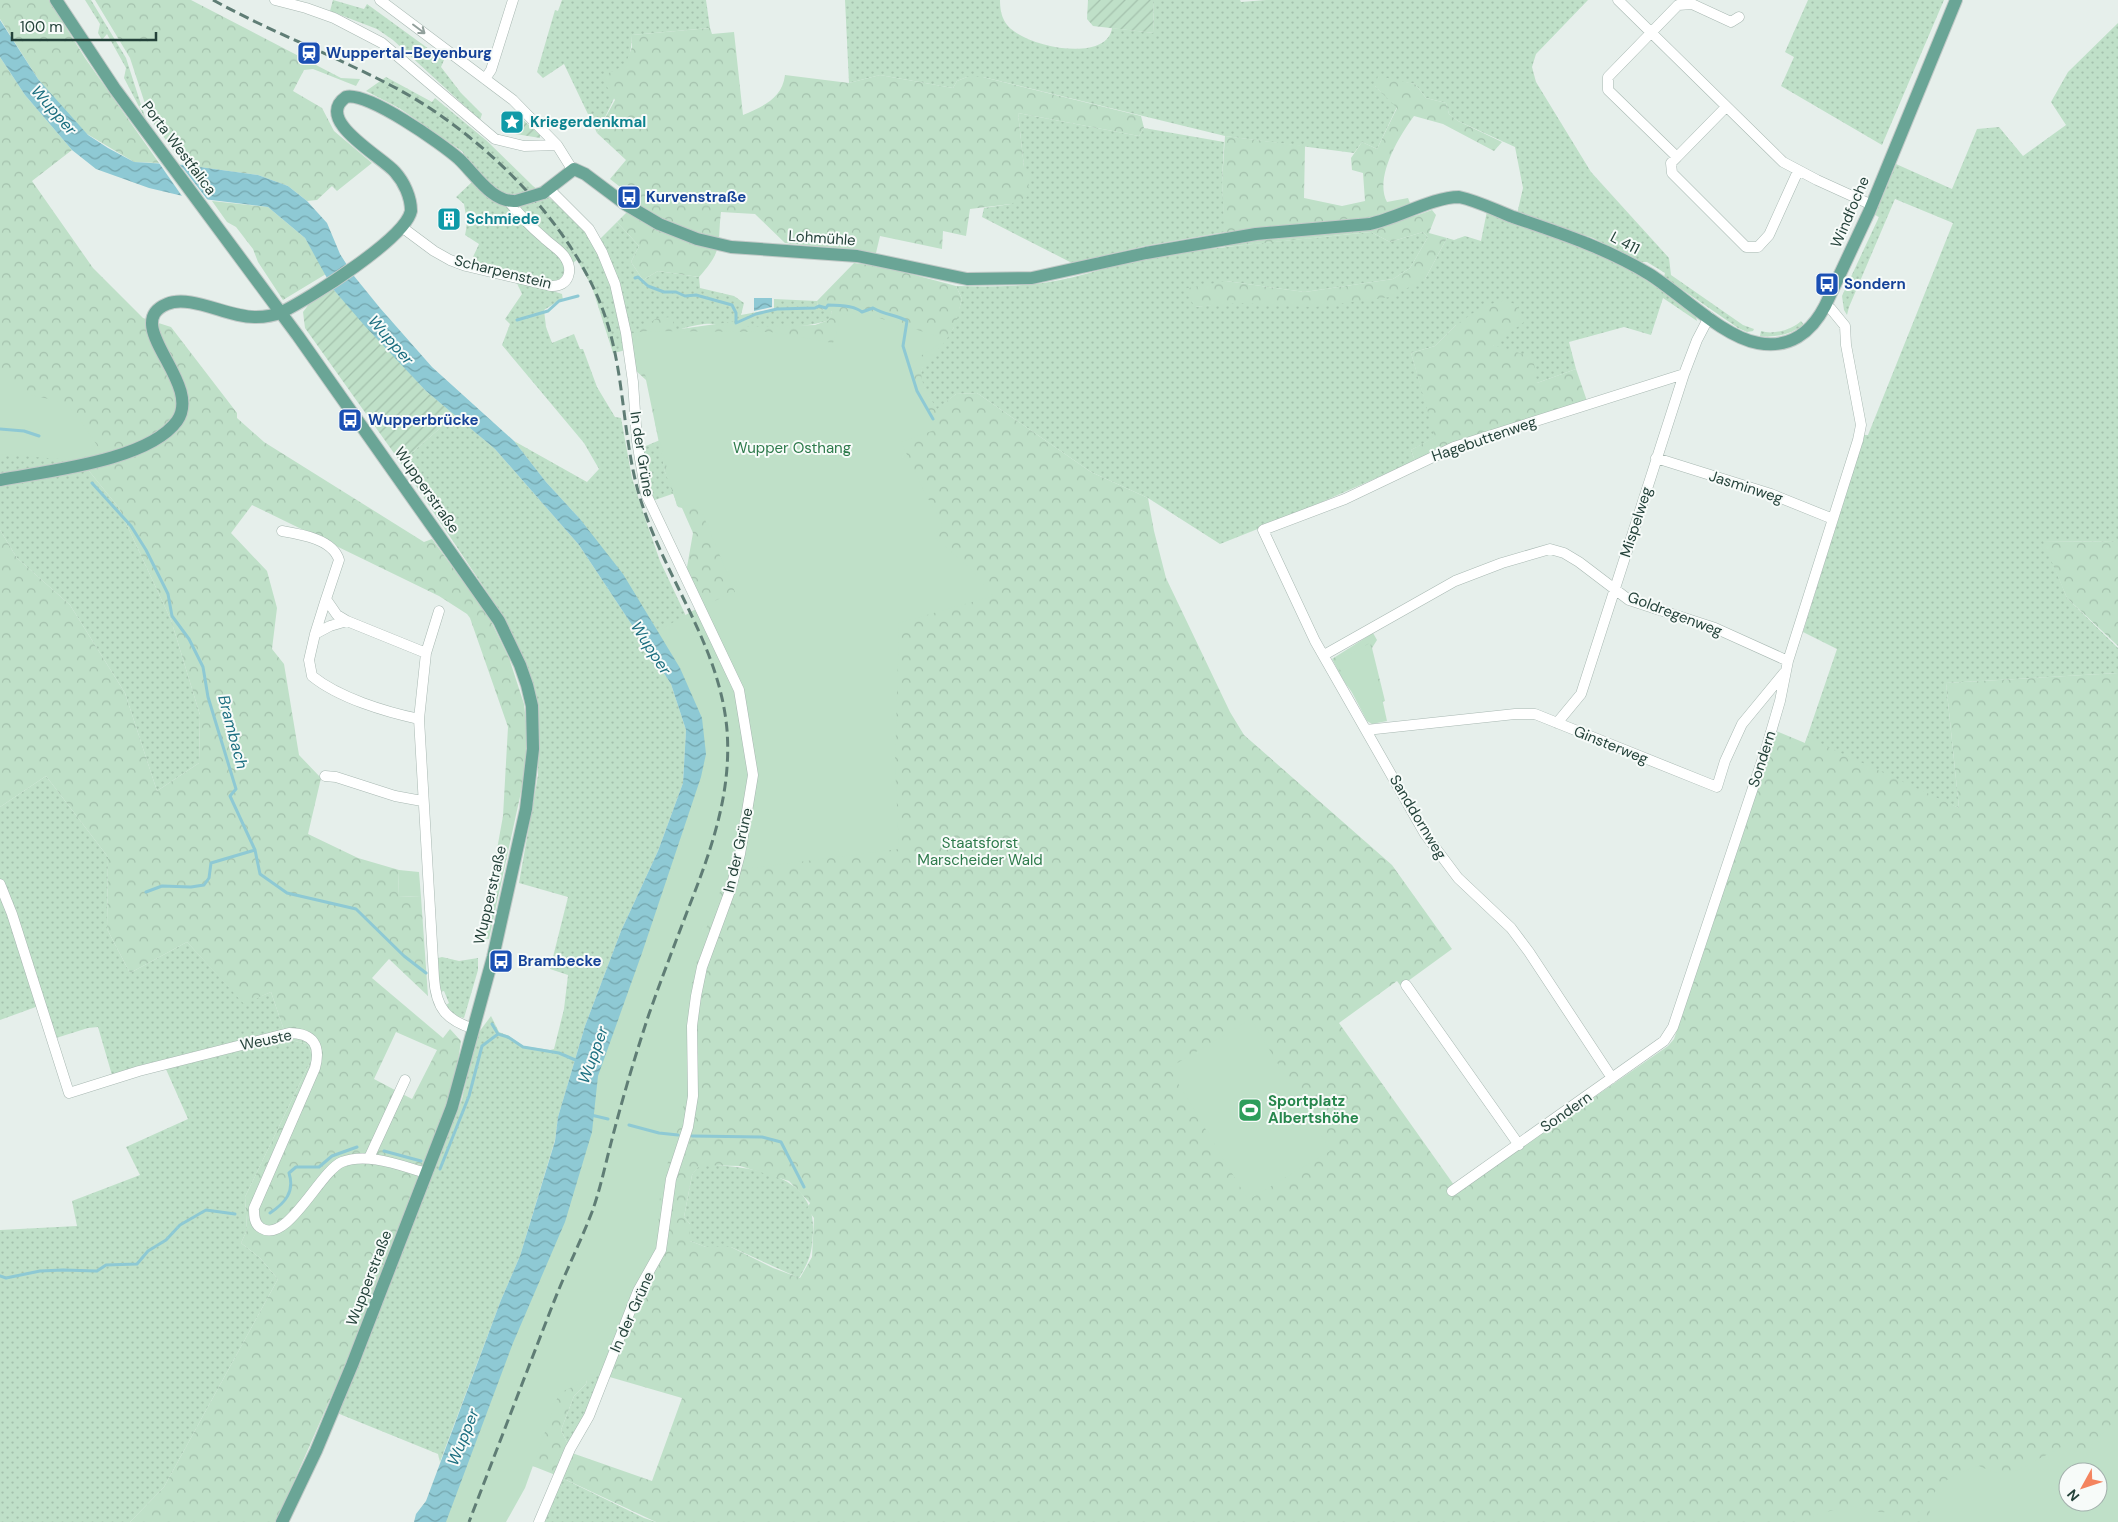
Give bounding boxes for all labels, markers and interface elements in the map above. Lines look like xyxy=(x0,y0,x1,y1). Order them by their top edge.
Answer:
scale bar xyxy=(12,10,156,42)
text: 100 m xyxy=(20,17,63,37)
one-way arrow xyxy=(412,24,425,35)
station icon: Wuppertal-Beyenburg xyxy=(296,40,322,66)
place label: Wuppertal-Beyenburg xyxy=(326,43,492,63)
water label: Wupper xyxy=(27,81,82,140)
street label: Porta Westfalica xyxy=(137,97,221,199)
place icon: Kriegerdenkmal xyxy=(499,109,525,135)
place label: Kriegerdenkmal xyxy=(530,112,646,132)
street label: Windfoche xyxy=(1826,173,1874,251)
bus stop icon: Kurvenstraße xyxy=(616,184,642,210)
place label: Kurvenstraße xyxy=(646,187,746,207)
building icon: Schmiede xyxy=(436,206,462,232)
place label: Schmiede xyxy=(466,209,540,229)
street label: Lohmühle xyxy=(788,226,856,250)
street label: L 411 xyxy=(1607,227,1643,259)
street label: Scharpenstein xyxy=(452,250,554,294)
bus stop icon: Sondern xyxy=(1814,271,1840,297)
place label: Sondern xyxy=(1844,274,1906,294)
water label: Wupper xyxy=(364,311,419,370)
bus stop icon: Wupperbrücke xyxy=(337,407,363,433)
place label: Wupperbrücke xyxy=(368,410,479,430)
street label: In der Grüne xyxy=(625,410,659,498)
street label: Hagebuttenweg xyxy=(1429,412,1539,466)
park label: Wupper Osthang xyxy=(733,438,851,458)
street label: Wupperstraße xyxy=(390,443,464,537)
street label: Jasminweg xyxy=(1706,466,1786,508)
street label: Mispelweg xyxy=(1615,484,1657,560)
street label: Goldregenweg xyxy=(1625,587,1725,641)
water label: Wupper xyxy=(626,617,677,680)
water label: Brambach xyxy=(213,693,253,771)
street label: Ginsterweg xyxy=(1571,721,1651,769)
street label: Sondern xyxy=(1743,728,1781,790)
street label: Sanddornweg xyxy=(1385,771,1451,863)
street label: In der Grüne xyxy=(719,806,757,894)
park label: Staatsforst Marscheider Wald xyxy=(917,833,1043,870)
street label: Wupperstraße xyxy=(469,844,511,946)
bus stop icon: Brambecke xyxy=(488,948,514,974)
place label: Brambecke xyxy=(518,951,602,971)
water label: Wupper xyxy=(573,1022,613,1087)
street label: Weuste xyxy=(238,1025,294,1055)
street label: Sondern xyxy=(1536,1087,1596,1137)
place label: Sportplatz Albertshöhe xyxy=(1268,1091,1359,1128)
sports icon: Sportplatz Albertshöhe xyxy=(1237,1097,1263,1123)
street label: Wupperstraße xyxy=(342,1227,396,1329)
street label: In der Grüne xyxy=(605,1269,659,1355)
water label: Wupper xyxy=(442,1404,484,1469)
north arrow xyxy=(2058,1462,2108,1512)
text: N xyxy=(2063,1486,2083,1505)

